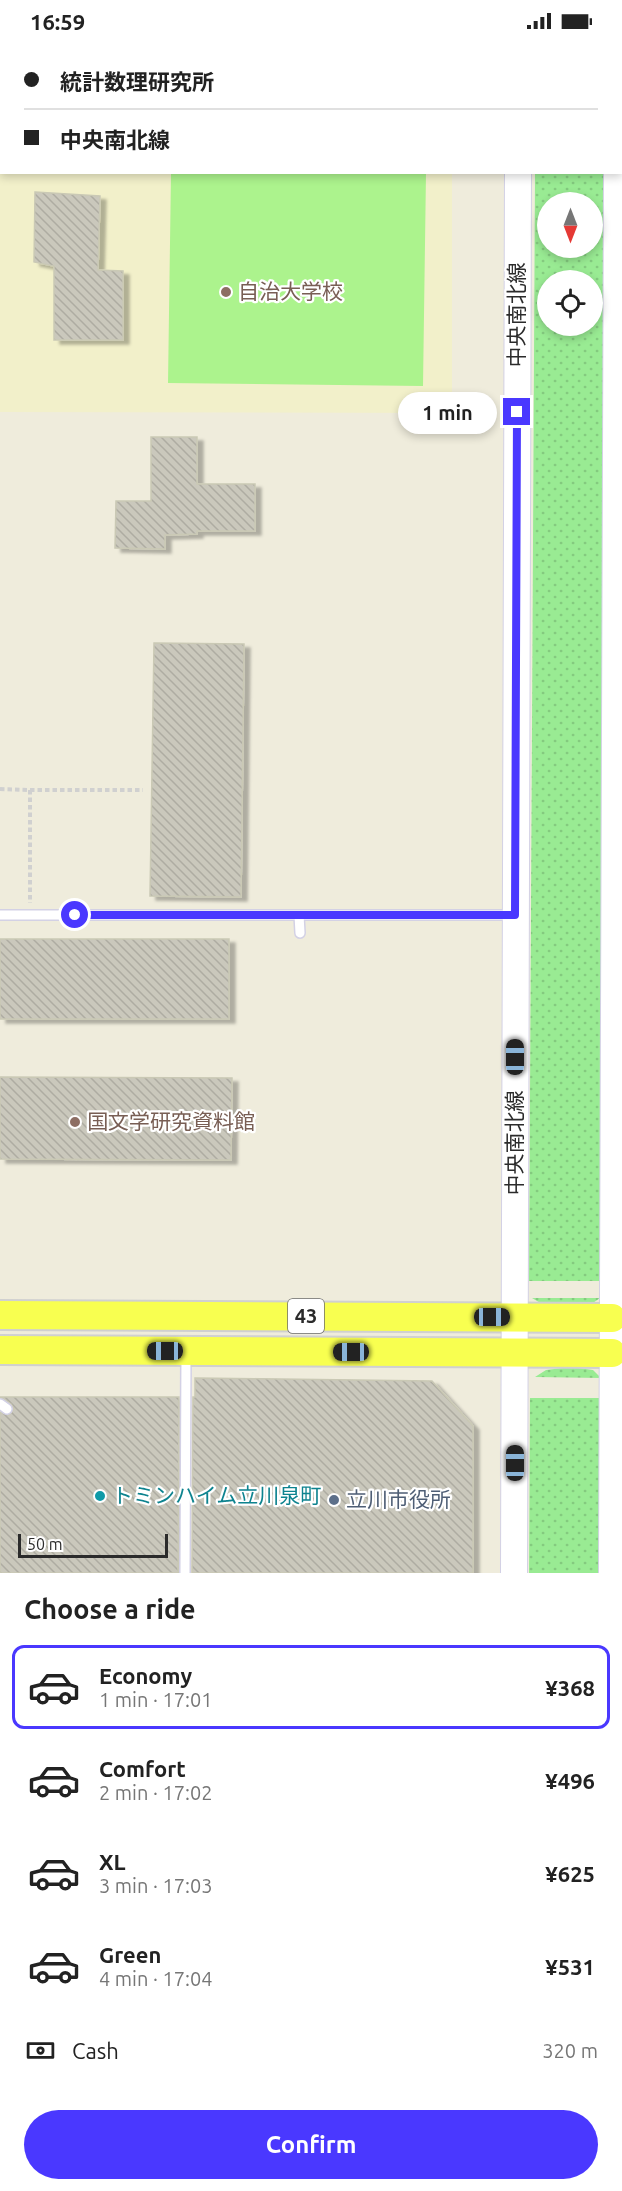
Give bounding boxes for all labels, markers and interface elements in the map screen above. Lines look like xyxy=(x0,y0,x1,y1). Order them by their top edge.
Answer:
text: 16:59 xyxy=(30,9,85,34)
text: 統計数理研究所 xyxy=(60,69,214,94)
text: 中央南北線 xyxy=(60,127,170,152)
north arrow xyxy=(537,192,603,258)
map controls xyxy=(537,192,603,336)
street label: 中央南北線 xyxy=(504,263,528,368)
button: locate xyxy=(537,270,603,336)
place label: 自治大学校 xyxy=(238,279,343,303)
marker: 自治大学校 xyxy=(219,285,233,299)
callout: 1 min xyxy=(397,391,496,433)
route end xyxy=(503,398,530,425)
text: 1 min xyxy=(422,401,473,424)
route start xyxy=(61,901,88,928)
car xyxy=(506,1039,524,1075)
street label: 中央南北線 xyxy=(502,1091,526,1196)
place label: 国文学研究資料館 xyxy=(87,1109,255,1133)
marker: 国文学研究資料館 xyxy=(68,1115,82,1129)
road number: 43 xyxy=(288,1299,324,1333)
car xyxy=(474,1308,510,1326)
car xyxy=(147,1342,183,1360)
car xyxy=(333,1343,369,1361)
car xyxy=(506,1445,524,1481)
place label: トミンハイム立川泉町 xyxy=(112,1483,321,1507)
place label: 立川市役所 xyxy=(346,1487,451,1511)
marker: トミンハイム立川泉町 xyxy=(93,1489,107,1503)
marker: 立川市役所 xyxy=(327,1493,341,1507)
scale bar xyxy=(18,1531,168,1558)
text: 50 m xyxy=(27,1535,63,1553)
text: Choose a ride xyxy=(24,1594,196,1624)
icon: car xyxy=(27,1660,81,1714)
text: Economy xyxy=(99,1663,192,1688)
text: ¥368 xyxy=(545,1675,595,1700)
text: 1 min · 17:01 xyxy=(99,1688,213,1711)
icon: car xyxy=(27,1753,81,1807)
text: Comfort xyxy=(99,1756,186,1781)
text: ¥496 xyxy=(545,1768,595,1793)
text: 2 min · 17:02 xyxy=(99,1781,213,1804)
icon: car xyxy=(27,1846,81,1900)
text: XL xyxy=(99,1849,126,1874)
text: ¥625 xyxy=(545,1861,595,1886)
text: 3 min · 17:03 xyxy=(99,1874,213,1897)
icon: car xyxy=(27,1939,81,1993)
text: Green xyxy=(99,1942,161,1967)
text: ¥531 xyxy=(545,1954,595,1979)
text: 4 min · 17:04 xyxy=(99,1967,213,1990)
icon: cash xyxy=(24,2034,57,2067)
text: Cash xyxy=(72,2038,119,2063)
text: 320 m xyxy=(542,2039,598,2062)
button: Confirm xyxy=(24,2110,598,2179)

